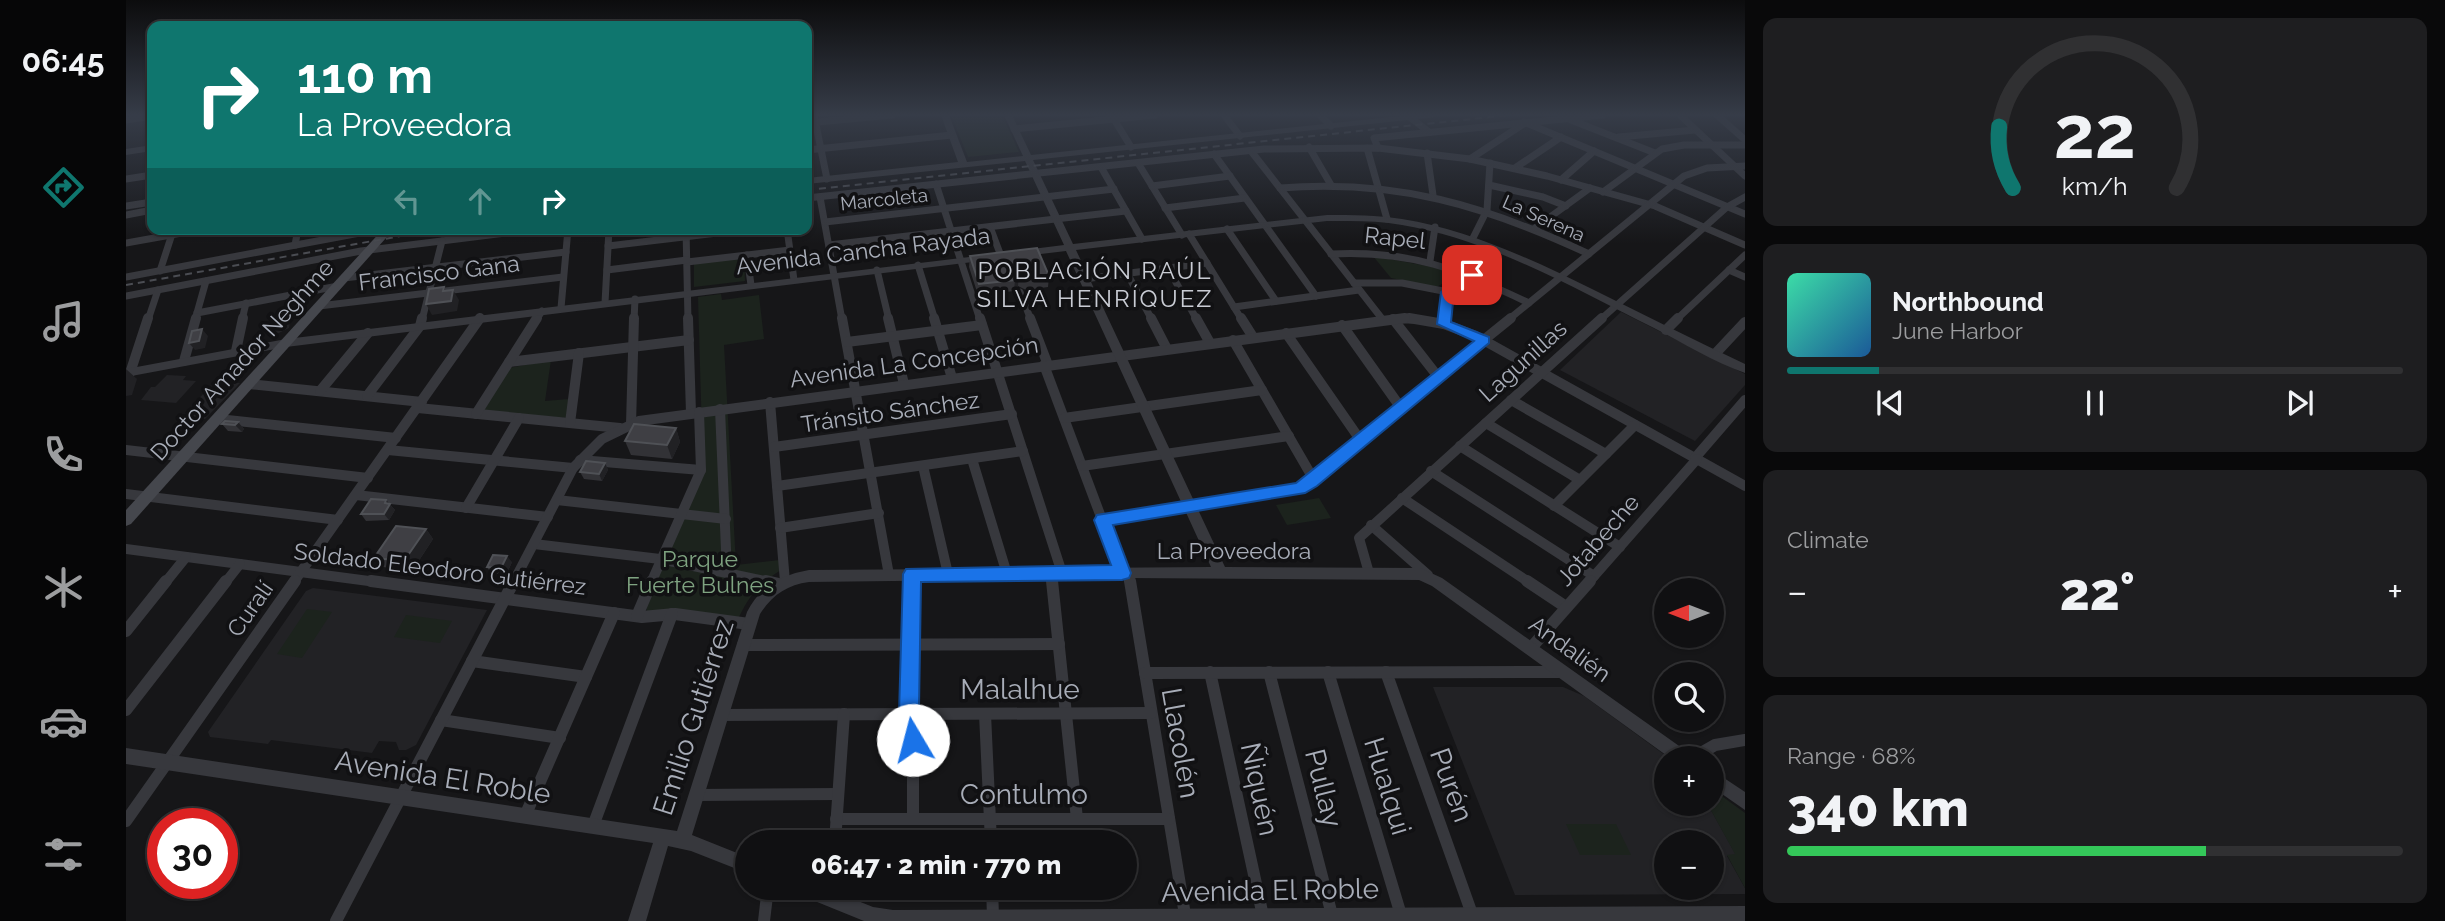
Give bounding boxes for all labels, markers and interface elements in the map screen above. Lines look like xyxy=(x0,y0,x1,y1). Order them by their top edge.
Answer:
text: 06:45 xyxy=(22,42,104,79)
text: 110 m xyxy=(297,47,433,104)
icon: right xyxy=(182,49,273,140)
text: 22 xyxy=(2054,90,2136,175)
text: La Proveedora xyxy=(297,106,512,143)
icon: directions xyxy=(39,163,88,212)
text: km/h xyxy=(2062,171,2128,201)
icon: left xyxy=(388,182,426,220)
icon: ahead xyxy=(461,182,499,220)
icon: right xyxy=(534,182,572,220)
street label: Marcoleta xyxy=(839,183,929,215)
street label: La Serena xyxy=(1499,190,1589,246)
street label: Rapel xyxy=(1363,221,1428,254)
street label: Avenida Cancha Rayada xyxy=(734,222,992,280)
pin xyxy=(1442,245,1502,305)
street label: Francisco Gana xyxy=(357,249,521,296)
street label: Doctor Amador Neghme xyxy=(144,254,339,466)
district label: POBLACIÓN RAÚL SILVA HENRÍQUEZ xyxy=(977,256,1213,313)
icon: arrive xyxy=(1453,256,1491,294)
text: Northbound xyxy=(1892,287,2044,317)
icon: music xyxy=(39,297,88,346)
street label: Lagunillas xyxy=(1473,314,1572,407)
text: June Harbor xyxy=(1892,317,2023,344)
street label: Avenida La Concepción xyxy=(788,331,1040,392)
icon: previous xyxy=(1871,384,1909,422)
icon: pause xyxy=(2076,384,2114,422)
icon: next xyxy=(2281,384,2319,422)
street label: Tránsito Sánchez xyxy=(799,386,981,437)
icon: phone xyxy=(39,430,88,479)
street label: Jotabeche xyxy=(1551,489,1644,591)
text: Climate xyxy=(1787,526,1869,553)
street label: Soldado Eleodoro Gutiérrez xyxy=(292,537,588,600)
street label: La Proveedora xyxy=(1157,537,1311,564)
park label: Parque Fuerte Bulnes xyxy=(626,545,774,598)
text: 22° xyxy=(2060,561,2135,622)
icon: climate xyxy=(39,563,88,612)
text: − xyxy=(1787,569,1807,614)
text: + xyxy=(2387,569,2403,614)
street label: Curalí xyxy=(221,575,279,642)
north arrow xyxy=(1654,578,1724,648)
map controls xyxy=(1654,578,1724,900)
street label: Andalién xyxy=(1524,610,1616,687)
street label: Emilio Gutiérrez xyxy=(646,615,741,819)
button: search xyxy=(1654,662,1724,732)
street label: Malalhue xyxy=(960,673,1080,706)
street label: Llacolén xyxy=(1155,685,1206,801)
icon: car xyxy=(39,697,88,746)
position arrow xyxy=(876,703,950,777)
street label: Hualqui xyxy=(1357,733,1418,839)
street label: Ñiquén xyxy=(1234,739,1286,839)
text: Range · 68% xyxy=(1787,742,1916,769)
street label: Avenida El Roble xyxy=(333,744,553,811)
street label: Purén xyxy=(1423,744,1480,827)
street label: Pullay xyxy=(1298,746,1349,831)
button: + xyxy=(1654,746,1724,816)
text: 340 km xyxy=(1787,777,1969,838)
street label: Contulmo xyxy=(960,778,1088,811)
speed limit sign: 30 xyxy=(147,808,238,899)
icon: filters xyxy=(39,830,88,879)
button: − xyxy=(1654,830,1724,900)
text: 06:47 · 2 min · 770 m xyxy=(811,850,1061,880)
street label: Avenida El Roble xyxy=(1161,872,1379,909)

